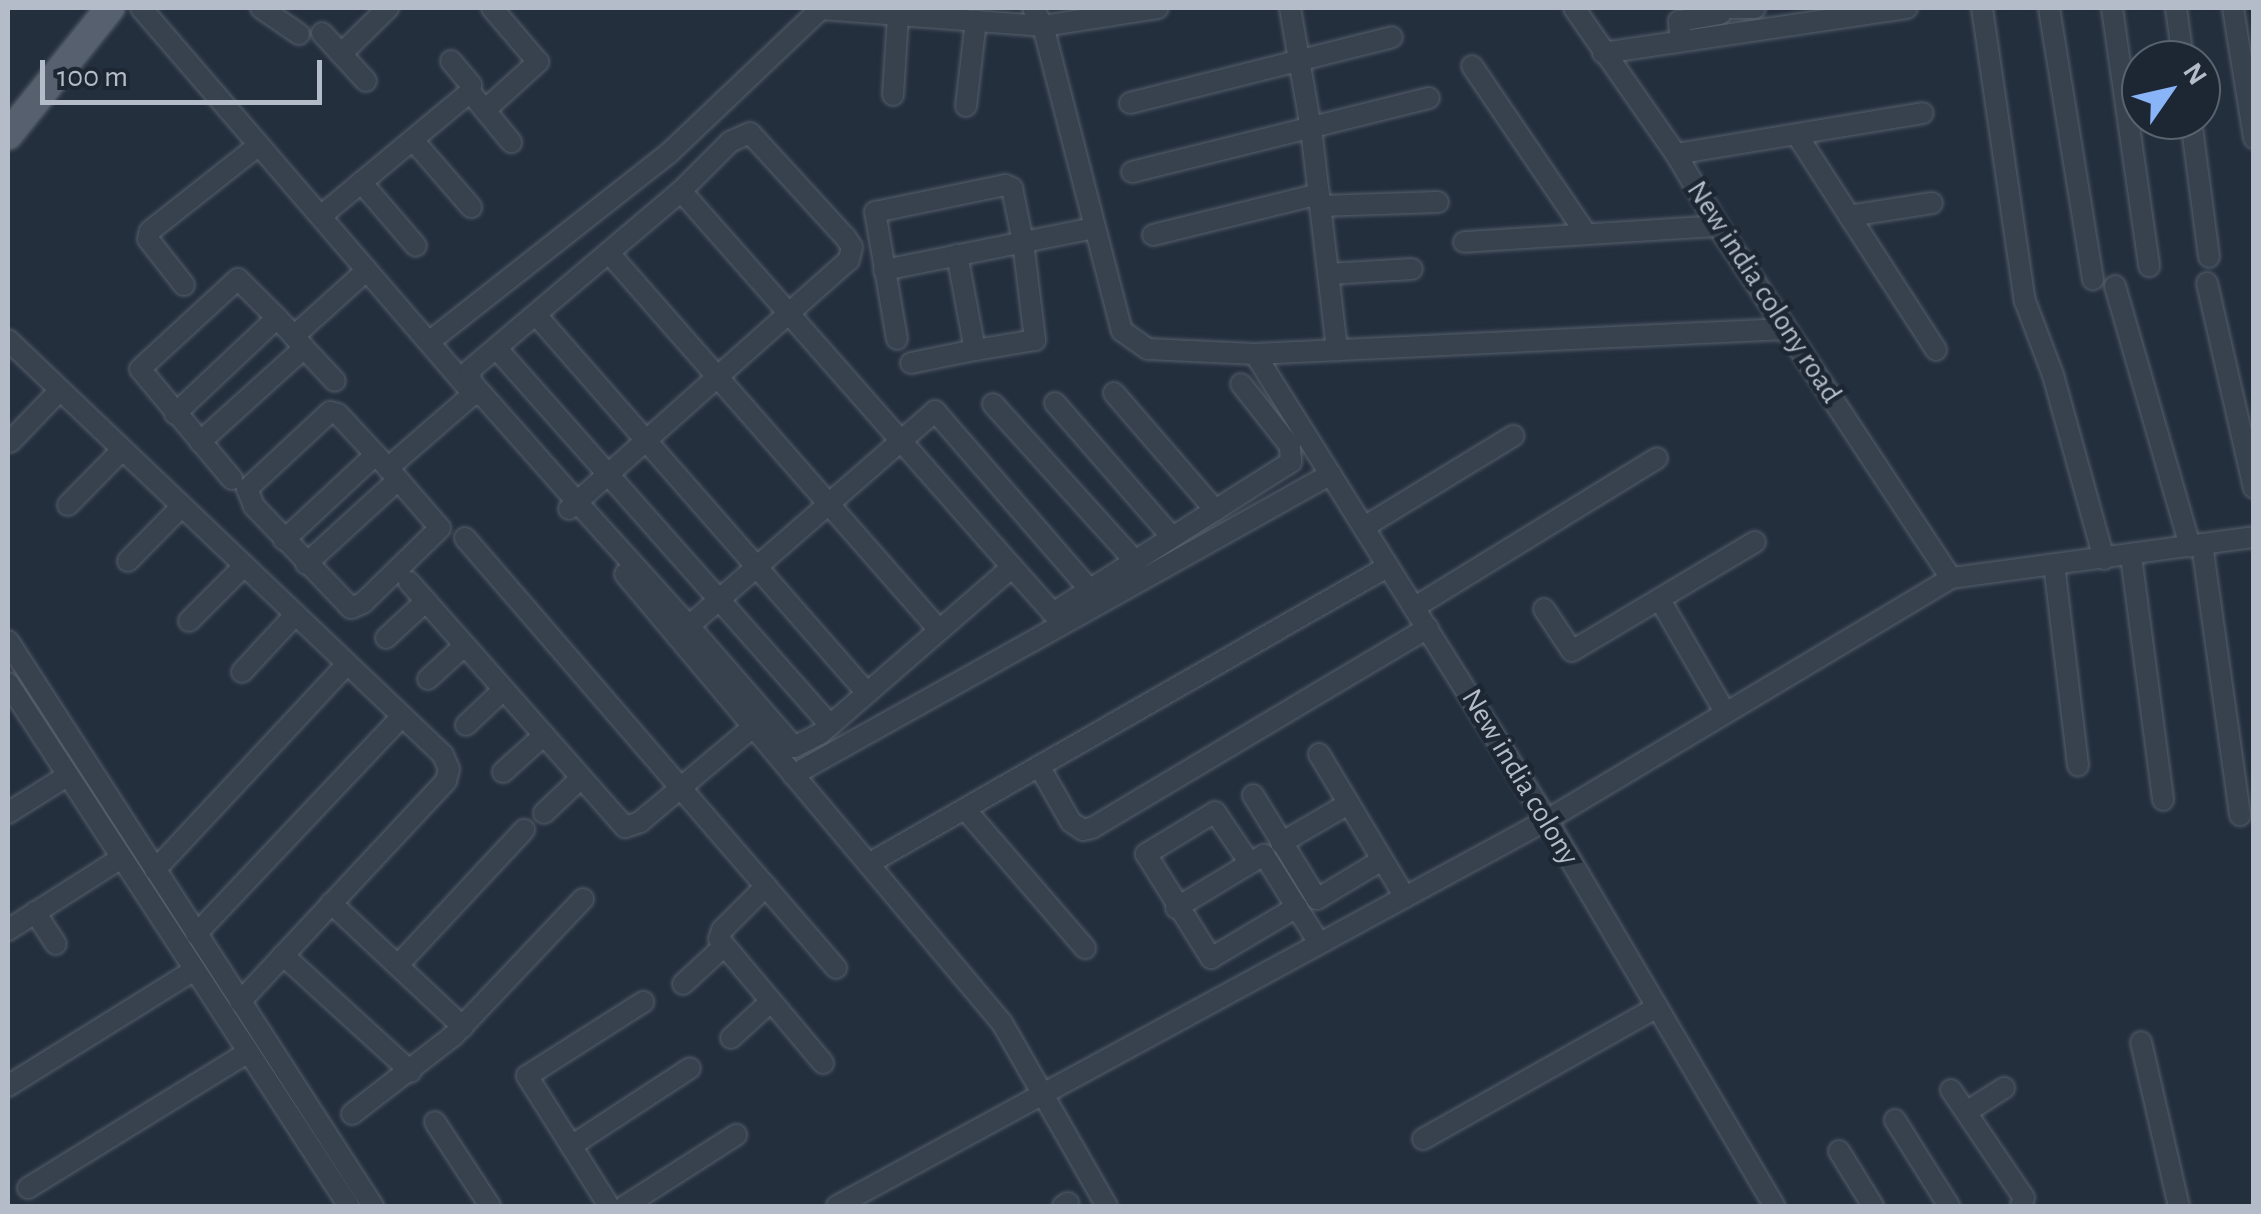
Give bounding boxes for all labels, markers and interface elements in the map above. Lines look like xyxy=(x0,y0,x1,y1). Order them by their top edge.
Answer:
scale bar xyxy=(45,40,328,102)
north arrow xyxy=(2121,40,2221,140)
text: N xyxy=(2177,58,2211,90)
text: 100 m xyxy=(57,62,128,92)
street label: New india colony road xyxy=(1679,174,1849,410)
street label: New india colony xyxy=(1453,682,1587,872)

